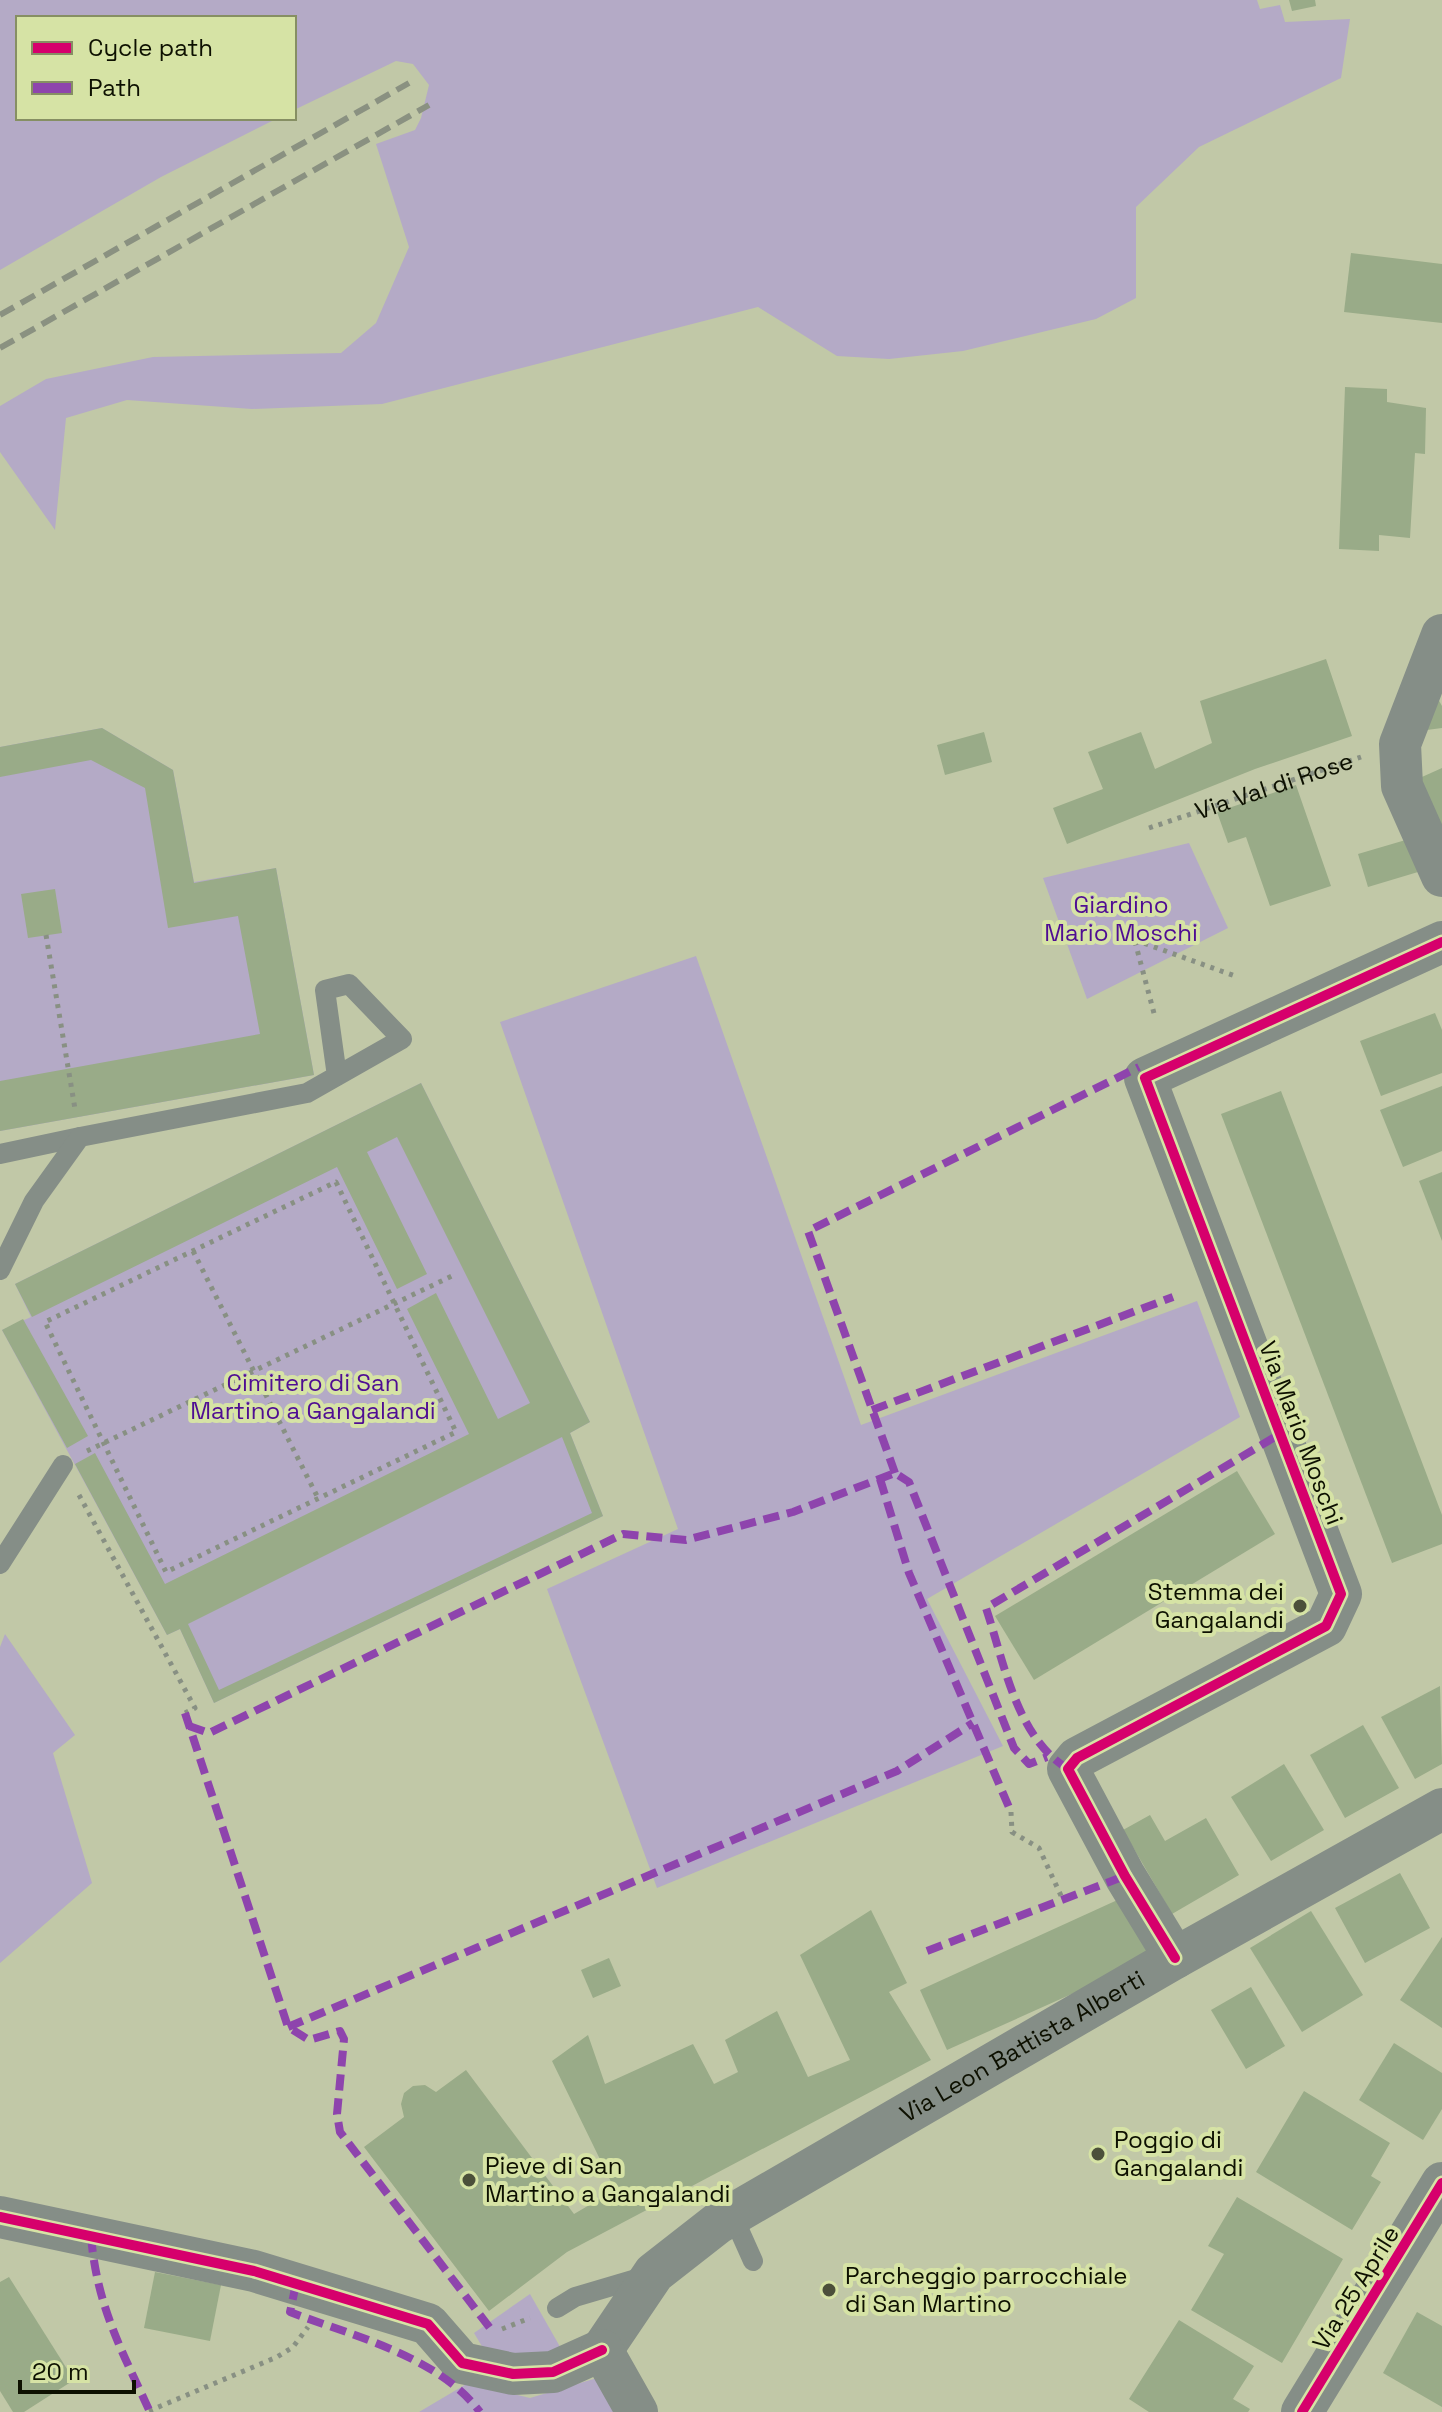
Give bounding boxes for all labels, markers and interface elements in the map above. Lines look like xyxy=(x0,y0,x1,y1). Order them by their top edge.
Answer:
legend xyxy=(16,16,296,120)
text: Cycle path xyxy=(88,32,213,63)
text: Path xyxy=(88,72,141,103)
street label: Via Val di Rose xyxy=(1191,745,1357,826)
park label: Giardino Mario Moschi xyxy=(1044,889,1198,948)
street label: Via Mario Moschi xyxy=(1252,1337,1351,1529)
park label: Cimitero di San Martino a Gangalandi xyxy=(190,1367,436,1426)
place label: Stemma dei Gangalandi xyxy=(1148,1576,1284,1635)
marker: Stemma dei Gangalandi xyxy=(1291,1597,1309,1615)
street label: Via Leon Battista Alberti xyxy=(894,1963,1150,2129)
place label: Poggio di Gangalandi xyxy=(1114,2124,1243,2183)
marker: Poggio di Gangalandi xyxy=(1089,2145,1107,2163)
place label: Pieve di San Martino a Gangalandi xyxy=(485,2150,731,2209)
marker: Pieve di San Martino a Gangalandi xyxy=(460,2171,478,2189)
street label: Via 25 Aprile xyxy=(1305,2220,1406,2356)
place label: Parcheggio parrocchiale di San Martino xyxy=(845,2260,1127,2319)
marker: Parcheggio parrocchiale di San Martino xyxy=(820,2281,838,2299)
scale bar xyxy=(20,2344,134,2394)
text: 20 m xyxy=(32,2356,89,2387)

